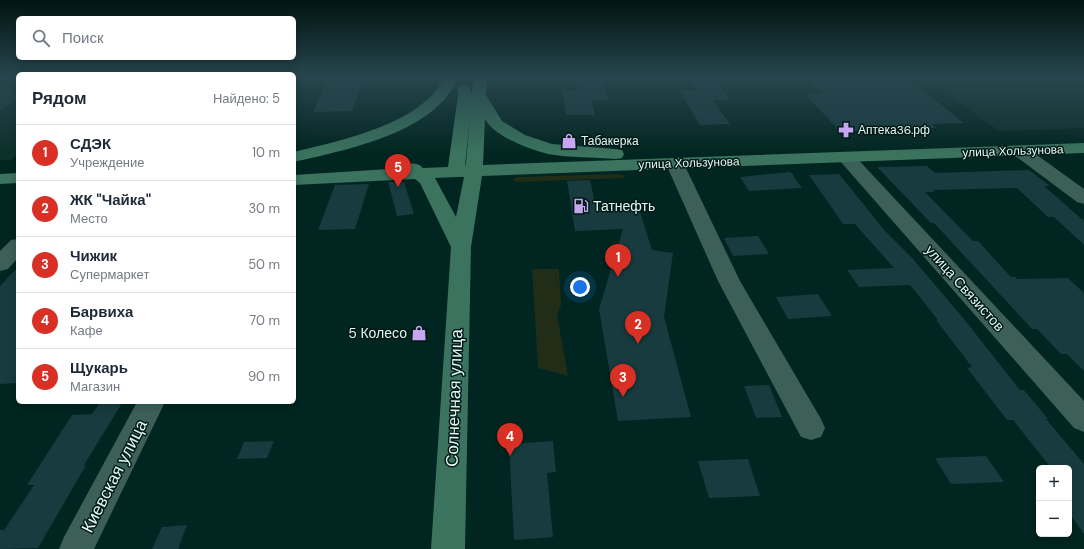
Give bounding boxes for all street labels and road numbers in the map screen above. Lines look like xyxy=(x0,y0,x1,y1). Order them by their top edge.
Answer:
street label: улица Хользунова xyxy=(962,141,1064,161)
street label: улица Хользунова xyxy=(638,153,740,173)
street label: улица Связистов xyxy=(922,241,1008,335)
street label: Солнечная улица xyxy=(441,328,467,467)
street label: Киевская улица xyxy=(76,415,152,536)

